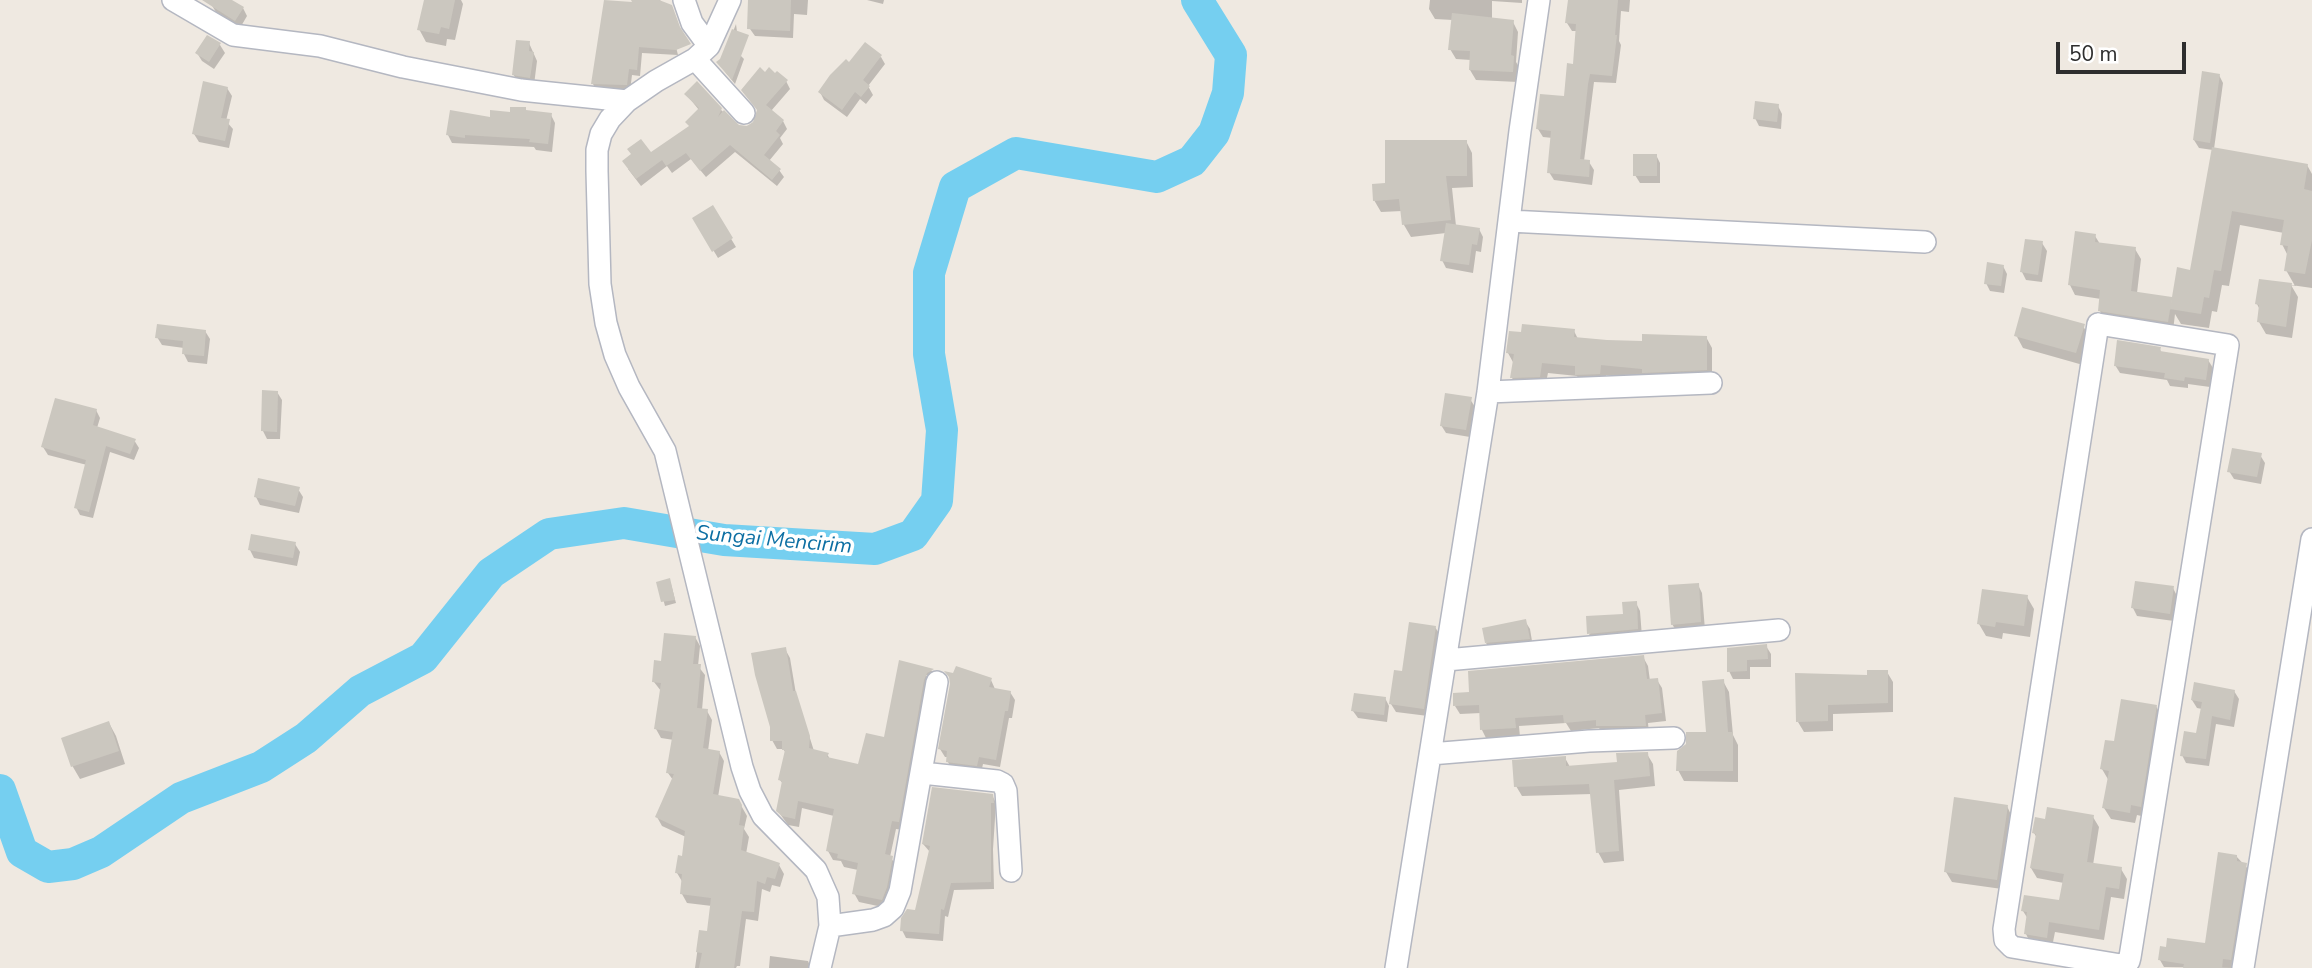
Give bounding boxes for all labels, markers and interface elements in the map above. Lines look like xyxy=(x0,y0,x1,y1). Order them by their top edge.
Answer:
scale bar xyxy=(2060,28,2190,72)
text: 50 m xyxy=(2069,40,2118,68)
water label: Sungai Mencirim xyxy=(695,522,853,560)

